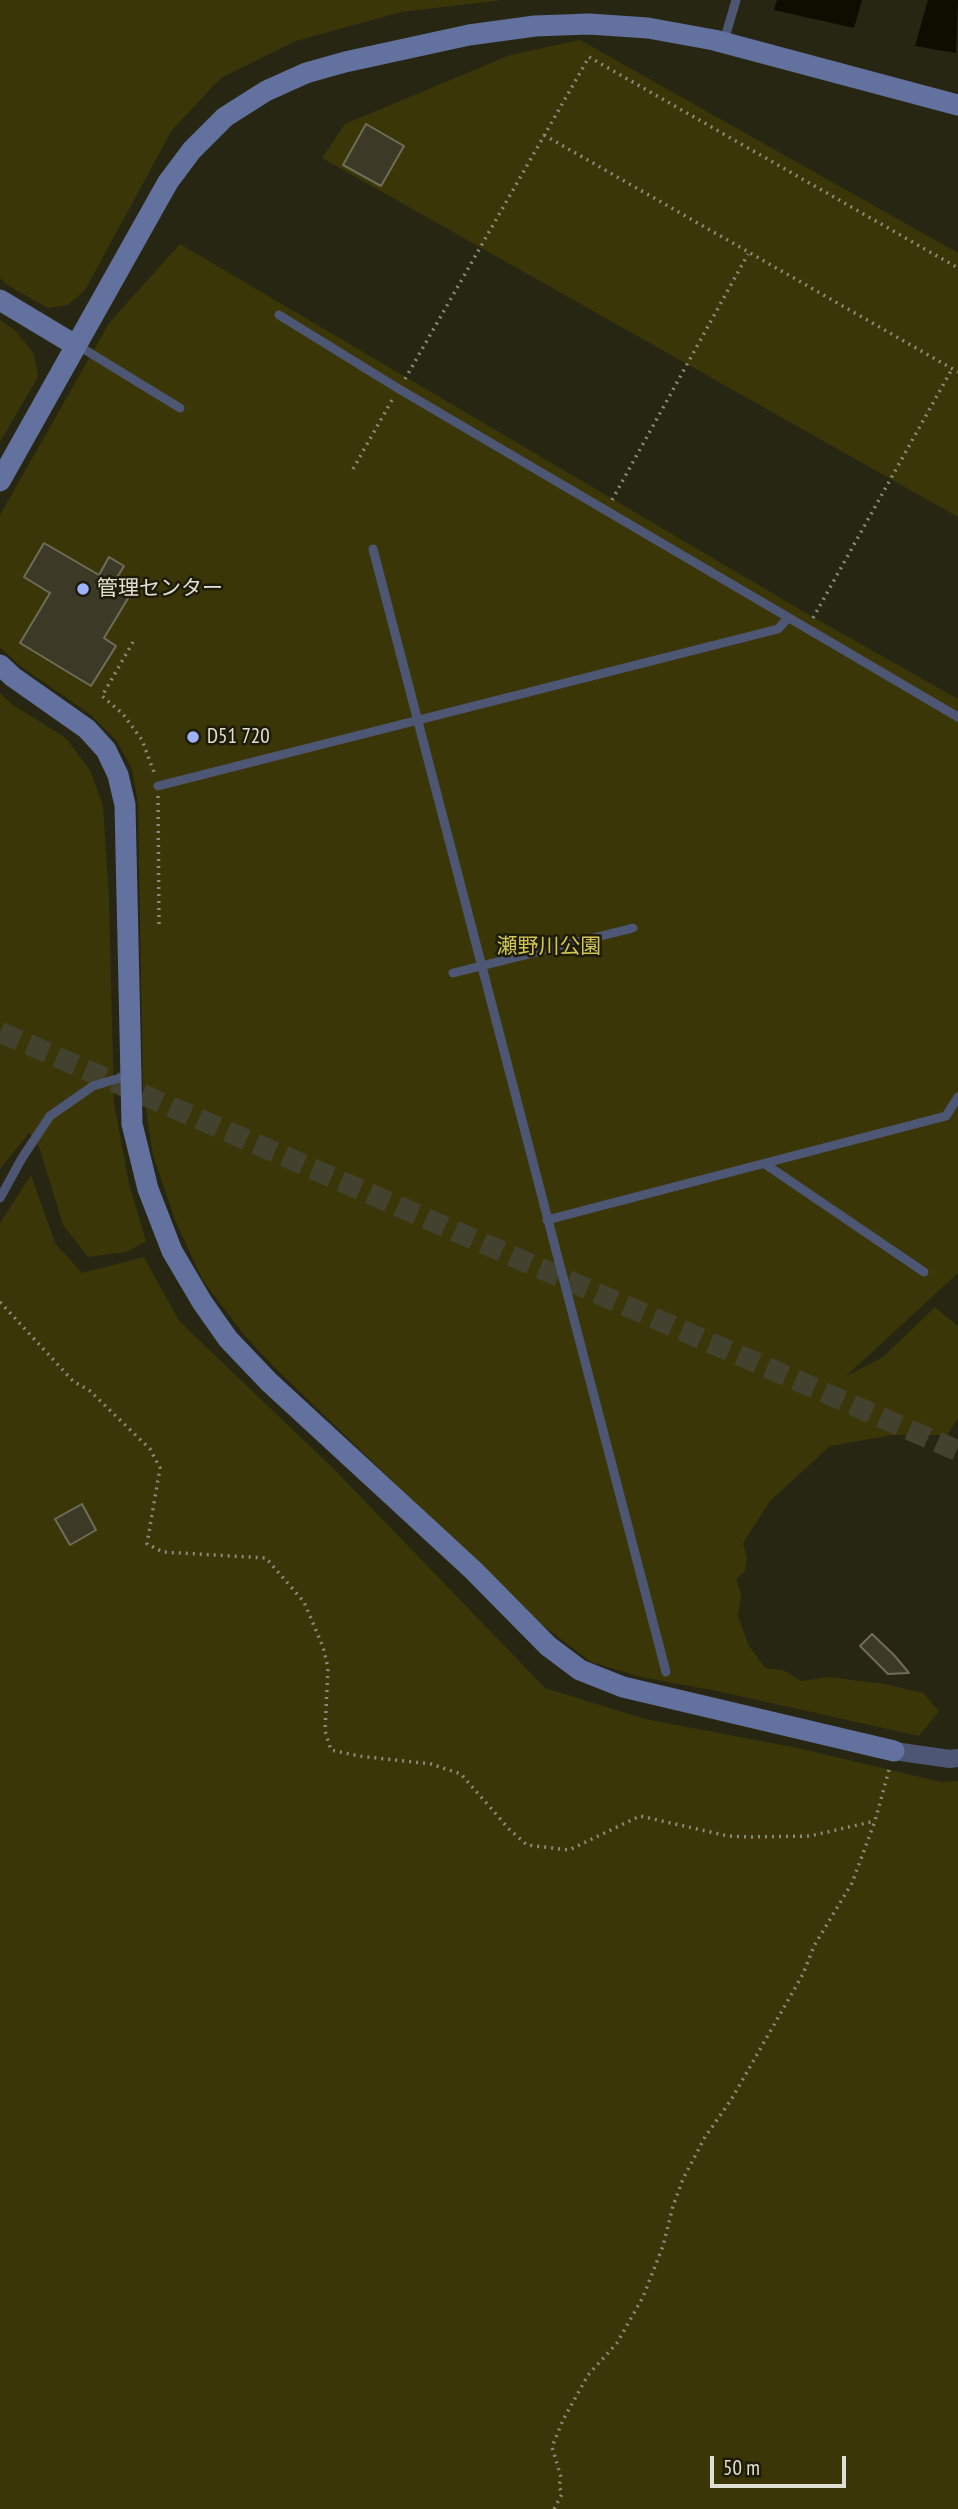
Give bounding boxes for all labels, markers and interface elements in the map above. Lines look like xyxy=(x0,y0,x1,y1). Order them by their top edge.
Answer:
place label: 管理センター xyxy=(97,576,223,602)
marker: 管理センター xyxy=(75,581,91,597)
place label: D51 720 xyxy=(207,724,270,750)
marker: D51 720 xyxy=(185,729,201,745)
park label: 瀬野川公園 xyxy=(497,934,601,960)
scale bar xyxy=(713,2442,850,2486)
text: 50 m xyxy=(723,2454,760,2481)

